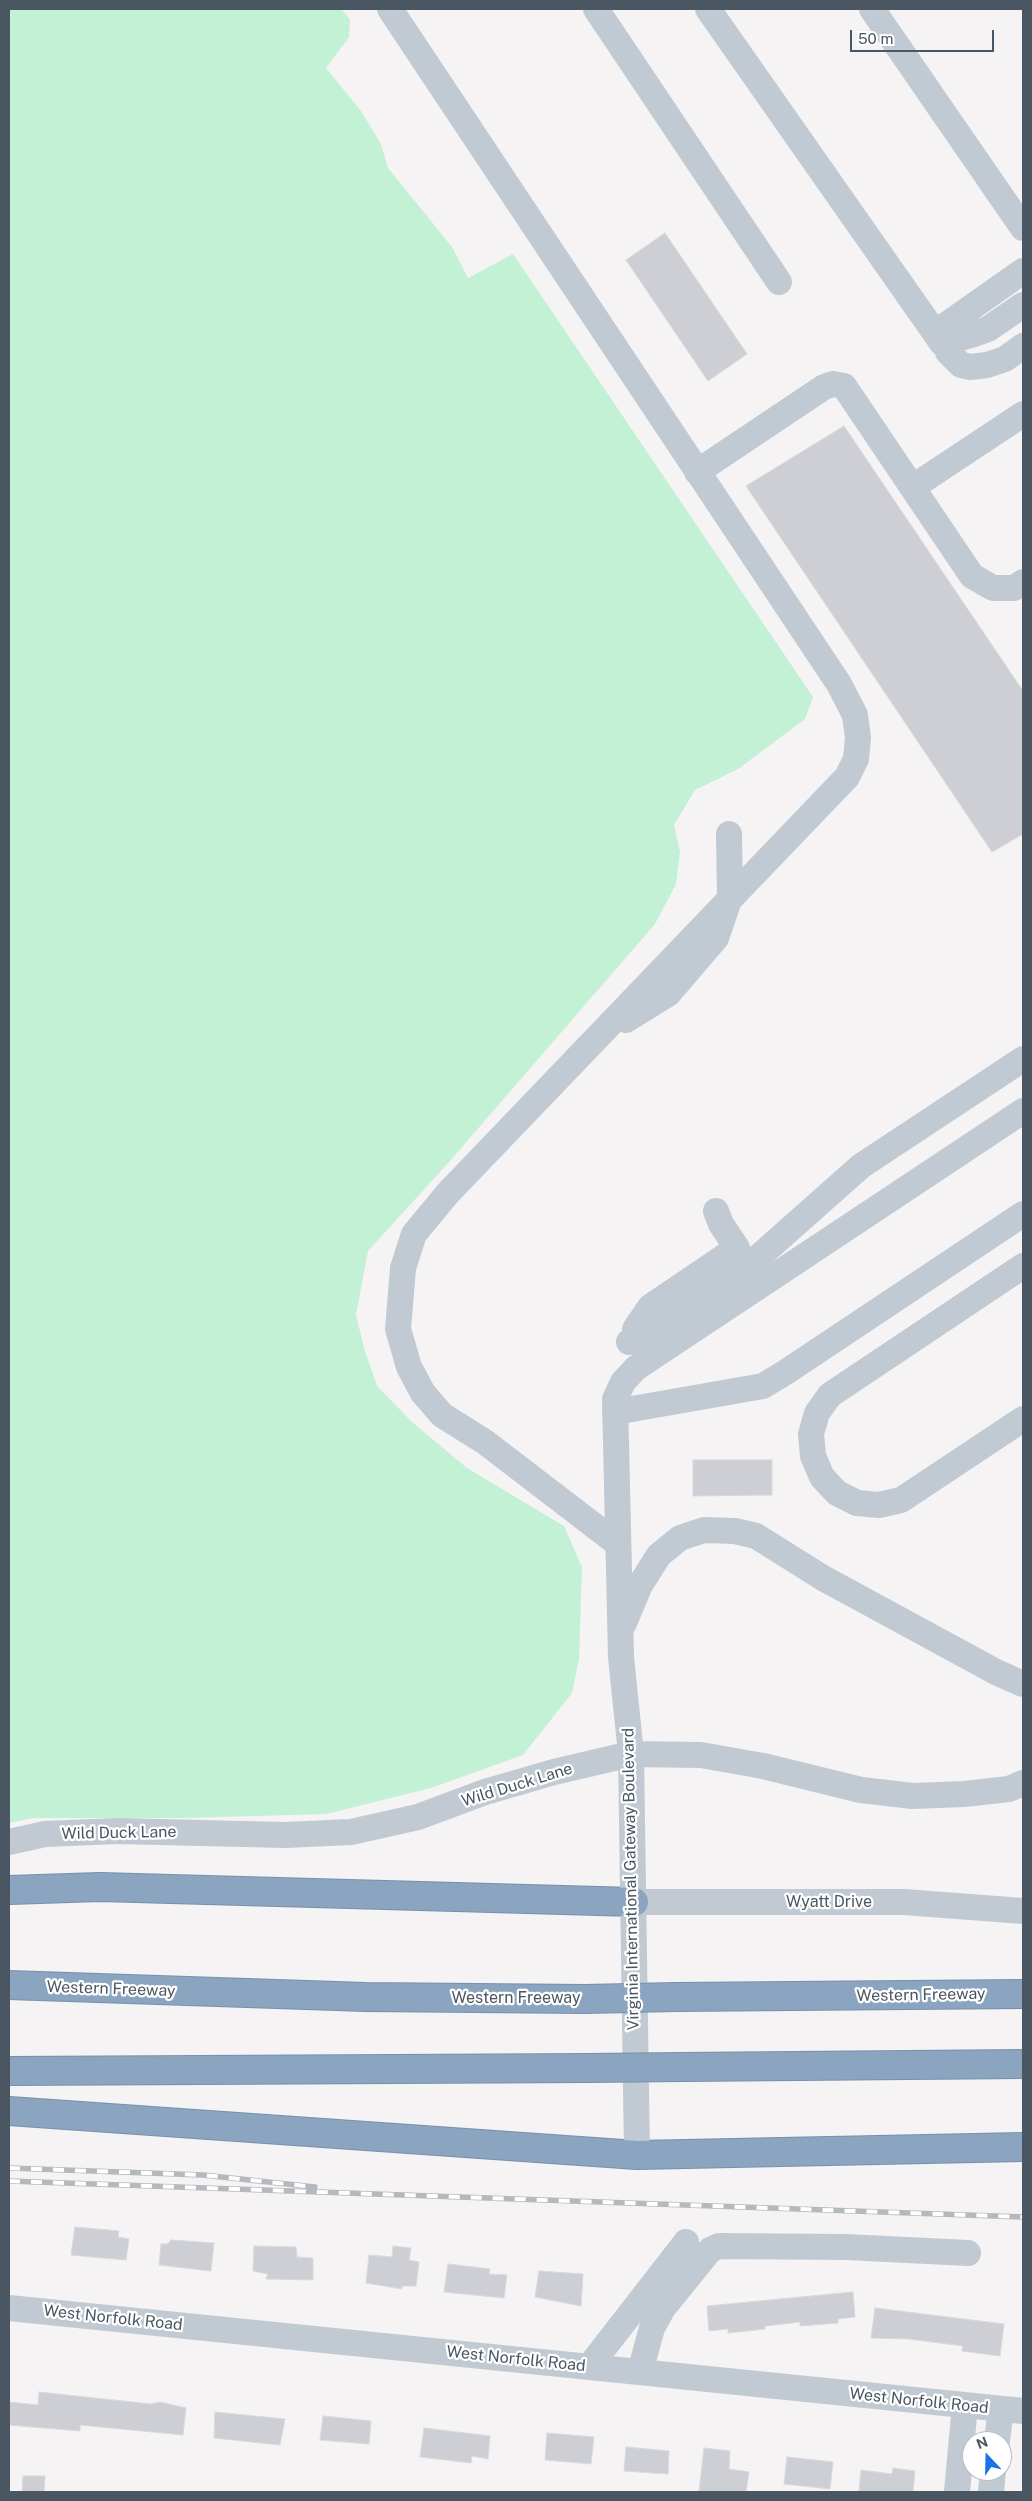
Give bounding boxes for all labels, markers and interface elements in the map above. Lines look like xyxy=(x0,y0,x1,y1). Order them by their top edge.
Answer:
scale bar xyxy=(852,20,996,52)
text: 50 m xyxy=(858,30,893,47)
street label: Virginia International Gateway Boulevard xyxy=(619,1728,643,2030)
street label: Wild Duck Lane xyxy=(459,1759,575,1811)
street label: Wild Duck Lane xyxy=(61,1822,177,1844)
street label: Wyatt Drive xyxy=(786,1892,872,1912)
street label: Western Freeway xyxy=(46,1977,176,2001)
street label: Western Freeway xyxy=(856,1984,986,2006)
street label: Western Freeway xyxy=(452,1988,580,2008)
street label: West Norfolk Road xyxy=(42,2301,184,2335)
street label: West Norfolk Road xyxy=(445,2342,587,2376)
street label: West Norfolk Road xyxy=(848,2384,990,2418)
north arrow xyxy=(962,2431,1012,2481)
text: N xyxy=(974,2434,990,2452)

